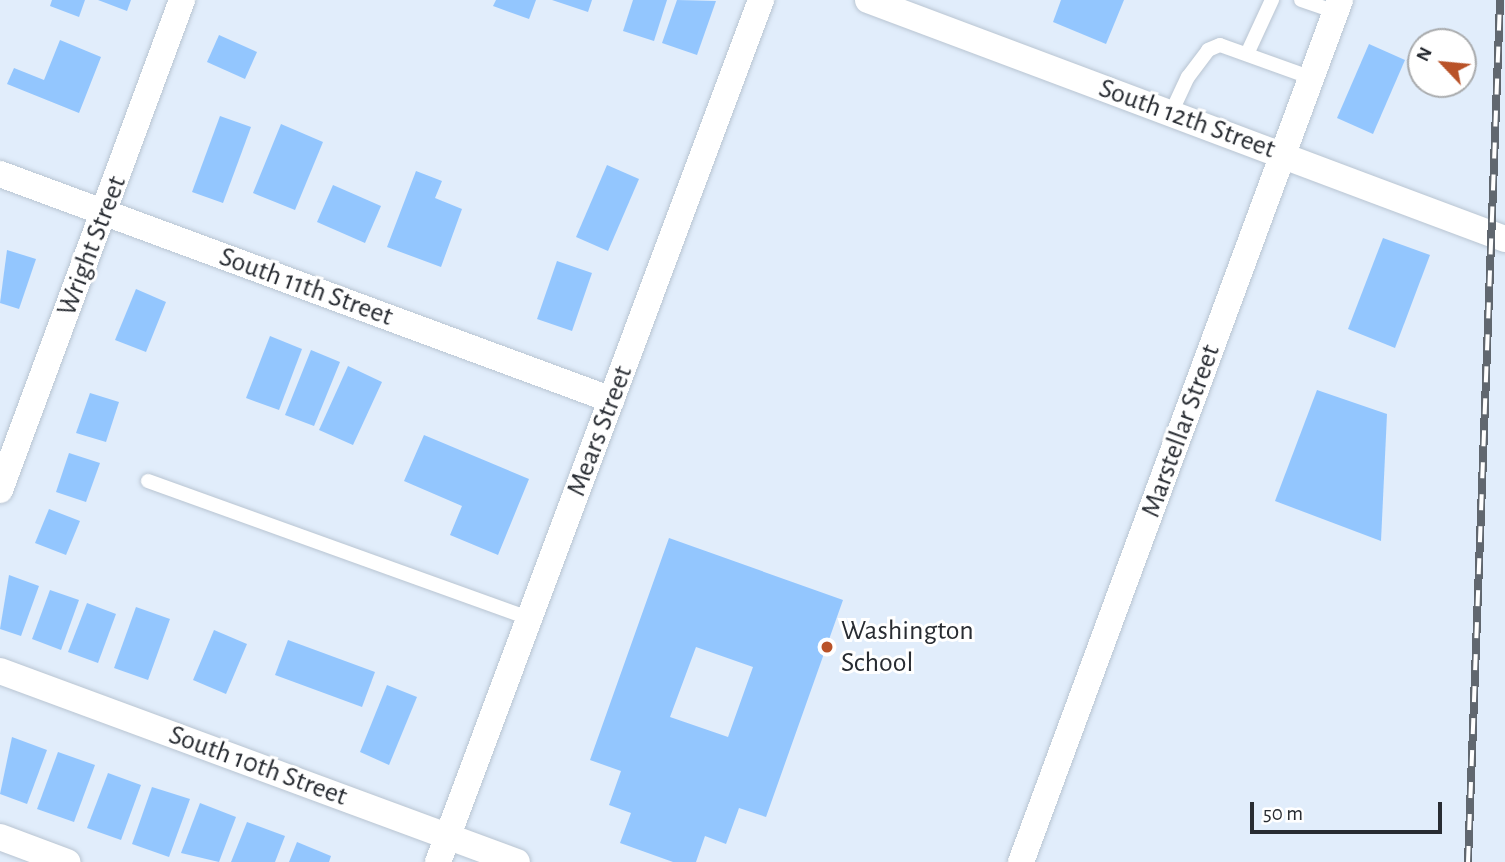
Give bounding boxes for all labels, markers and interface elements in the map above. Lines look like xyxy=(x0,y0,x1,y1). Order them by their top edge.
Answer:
north arrow xyxy=(1407,28,1477,98)
text: N xyxy=(1413,44,1436,65)
street label: South 12th Street xyxy=(1094,72,1280,166)
street label: Wright Street xyxy=(50,171,134,321)
street label: South 11th Street xyxy=(215,240,397,334)
street label: Marstellar Street xyxy=(1134,340,1228,522)
street label: Mears Street xyxy=(560,361,640,501)
place label: Washington School xyxy=(841,614,974,680)
marker: Washington School xyxy=(819,639,835,655)
street label: South 10th Street xyxy=(164,718,352,814)
scale bar xyxy=(1253,788,1446,832)
text: 50 m xyxy=(1263,803,1303,824)

